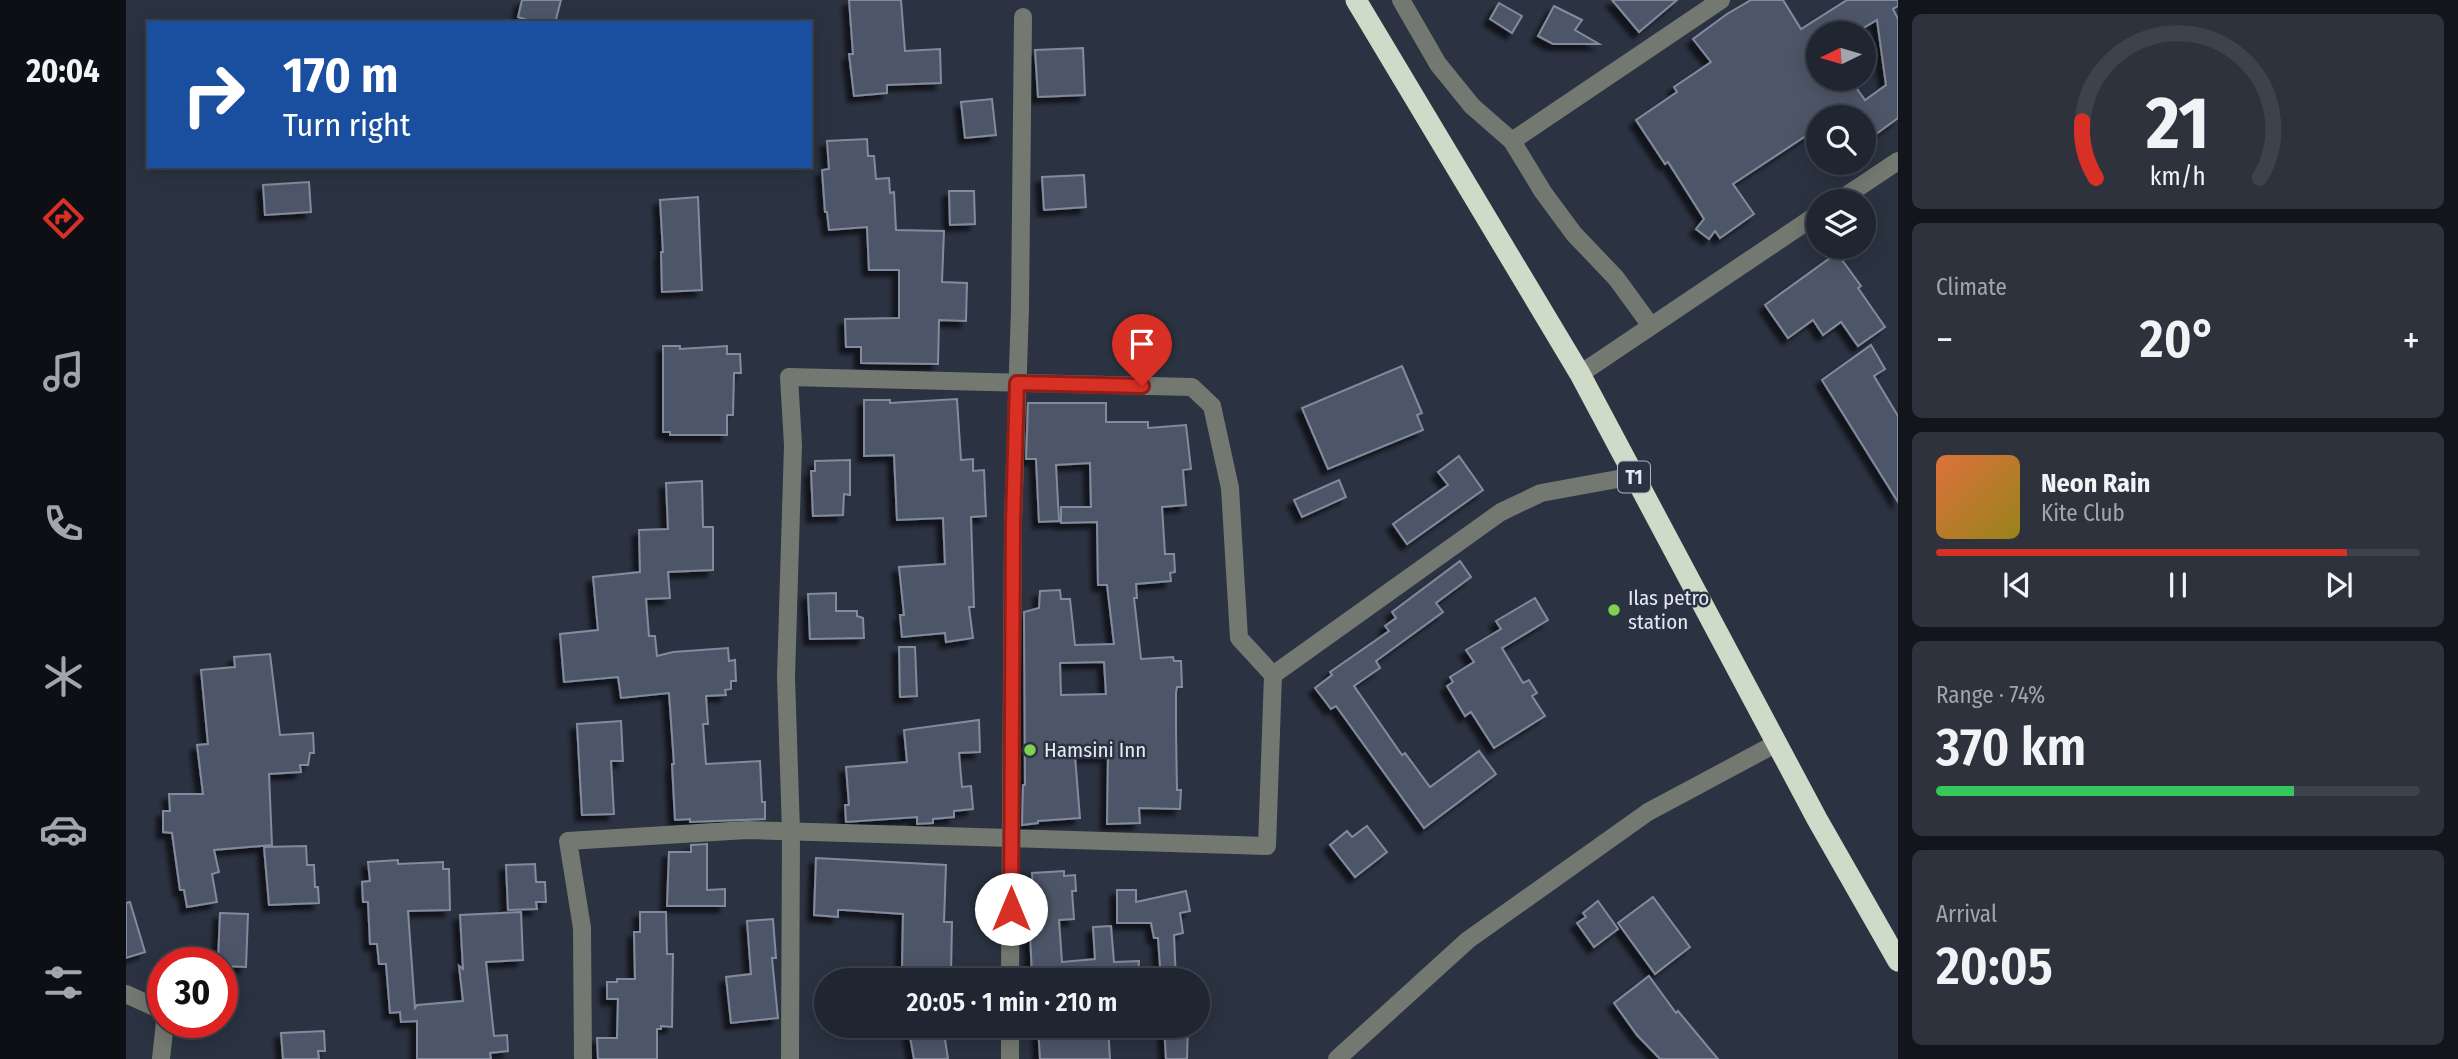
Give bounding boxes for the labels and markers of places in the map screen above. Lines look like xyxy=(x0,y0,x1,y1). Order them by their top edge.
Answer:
pin xyxy=(1112,314,1172,386)
place label: Ilas petro station xyxy=(1628,585,1709,635)
marker: Ilas petro station xyxy=(1606,602,1622,618)
place label: Hamsini Inn xyxy=(1044,737,1146,763)
marker: Hamsini Inn xyxy=(1022,742,1038,758)

